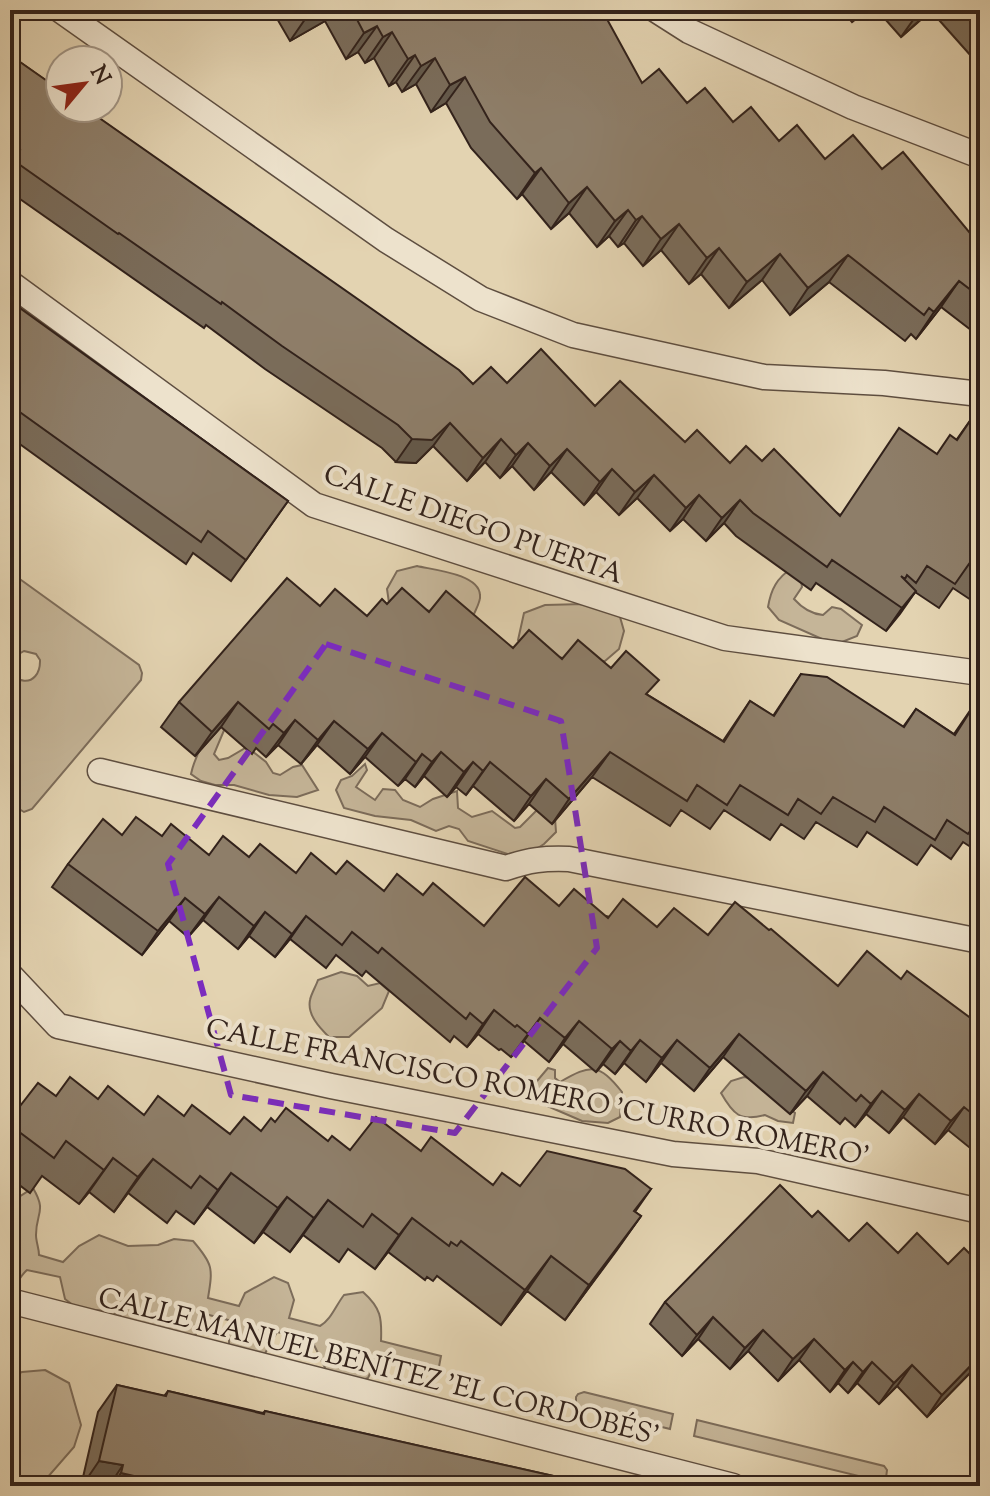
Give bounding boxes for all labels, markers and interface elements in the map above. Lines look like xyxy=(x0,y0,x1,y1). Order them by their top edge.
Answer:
north arrow xyxy=(44,44,124,124)
text: N xyxy=(81,60,117,92)
street label: CALLE DIEGO PUERTA xyxy=(318,456,629,596)
street label: CALLE FRANCISCO ROMERO 'CURRO ROMERO' xyxy=(202,1010,873,1178)
street label: CALLE MANUEL BENÍTEZ 'EL CORDOBÉS' xyxy=(94,1279,663,1457)

